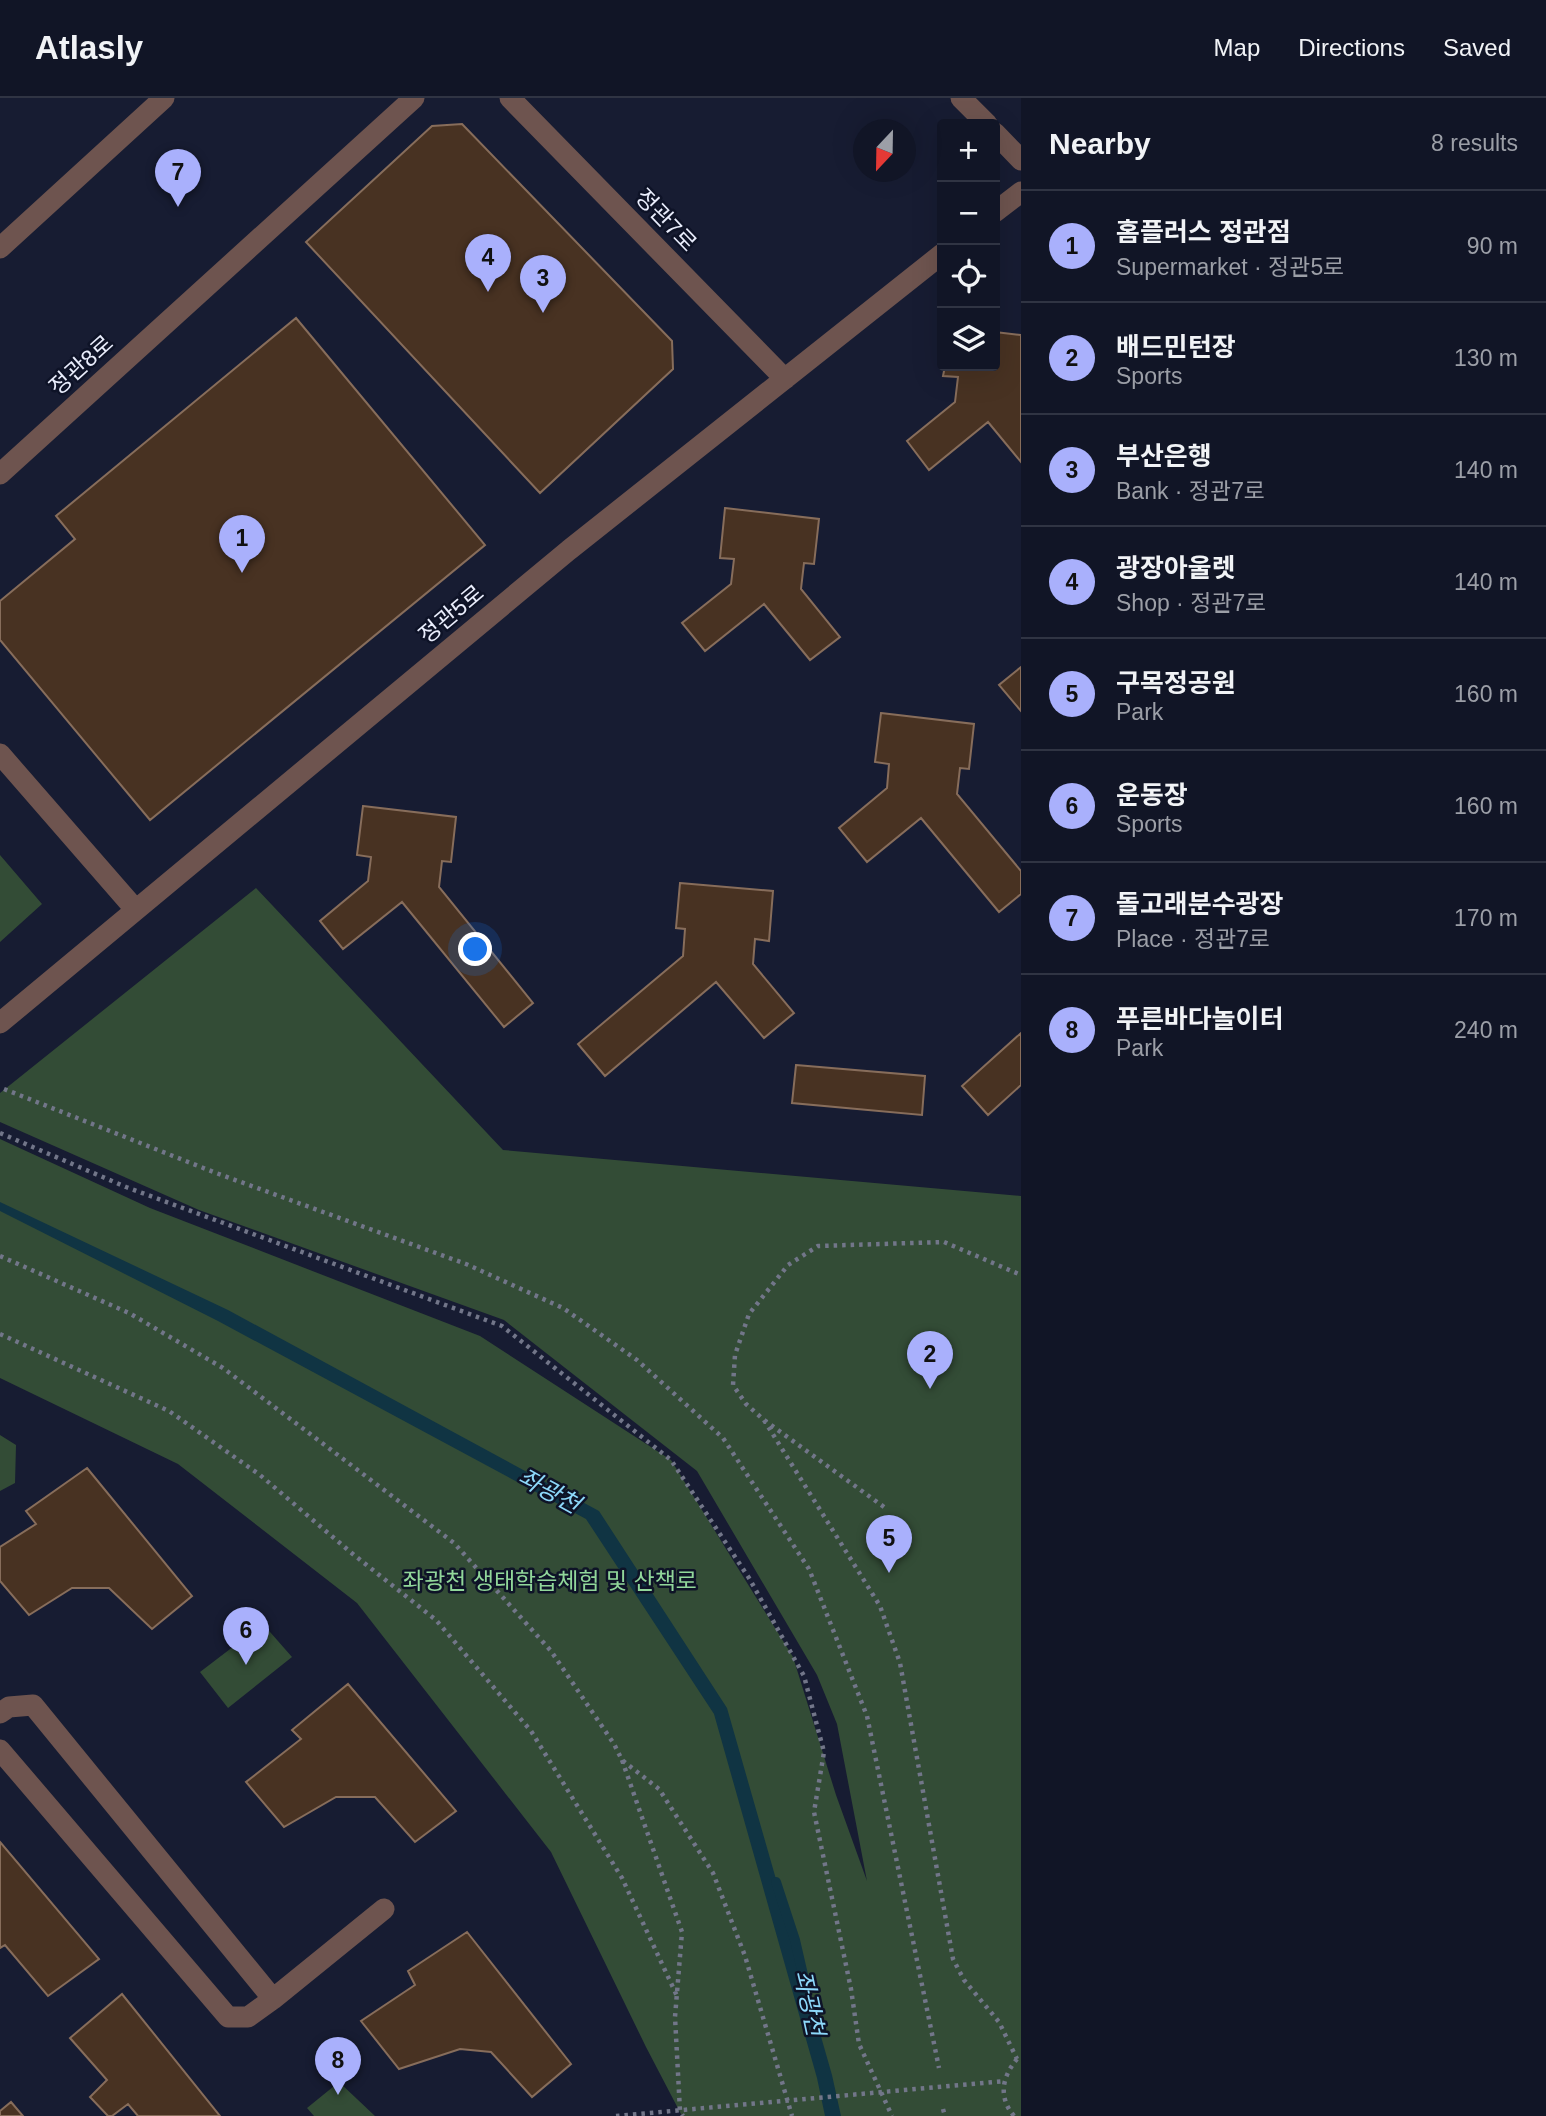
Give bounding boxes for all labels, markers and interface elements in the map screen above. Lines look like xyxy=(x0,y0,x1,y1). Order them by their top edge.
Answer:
text: Atlasly xyxy=(35,29,143,66)
text: Map xyxy=(1214,34,1260,61)
text: Directions xyxy=(1298,34,1405,61)
text: Saved xyxy=(1443,34,1511,61)
north arrow xyxy=(853,119,916,182)
map controls xyxy=(937,119,1000,371)
button: + xyxy=(937,119,1000,182)
text: Nearby xyxy=(1049,127,1151,160)
text: 8 results xyxy=(1431,130,1518,156)
pin: 7 xyxy=(155,149,201,207)
button: − xyxy=(937,182,1000,245)
street label: 정관7로 xyxy=(630,184,702,256)
text: 홈플러스 정관점 xyxy=(1116,217,1291,247)
text: 1 xyxy=(1066,233,1078,259)
text: 90 m xyxy=(1467,233,1518,259)
pin: 4 xyxy=(465,234,511,292)
button: locate xyxy=(937,245,1000,308)
text: Supermarket · 정관5로 xyxy=(1116,254,1344,280)
pin: 3 xyxy=(520,255,566,313)
button: layers xyxy=(937,308,1000,371)
street label: 정관8로 xyxy=(44,330,118,400)
text: 배드민턴장 xyxy=(1116,332,1236,362)
text: 2 xyxy=(1066,345,1078,371)
text: 130 m xyxy=(1454,345,1518,371)
text: Sports xyxy=(1116,363,1182,389)
text: 부산은행 xyxy=(1116,441,1212,471)
text: 3 xyxy=(1066,457,1078,483)
text: 140 m xyxy=(1454,457,1518,483)
text: Bank · 정관7로 xyxy=(1116,478,1265,504)
pin: 1 xyxy=(219,515,265,573)
text: 광장아울렛 xyxy=(1116,553,1236,583)
text: 4 xyxy=(1066,569,1078,595)
text: 140 m xyxy=(1454,569,1518,595)
street label: 정관5로 xyxy=(413,580,489,648)
text: Shop · 정관7로 xyxy=(1116,590,1266,616)
text: 구목정공원 xyxy=(1116,668,1236,698)
text: 5 xyxy=(1066,681,1078,707)
text: 160 m xyxy=(1454,681,1518,707)
text: Park xyxy=(1116,699,1163,725)
text: 운동장 xyxy=(1116,780,1188,810)
text: 6 xyxy=(1066,793,1078,819)
text: 160 m xyxy=(1454,793,1518,819)
text: Sports xyxy=(1116,811,1182,837)
text: 돌고래분수광장 xyxy=(1116,889,1283,919)
text: 7 xyxy=(1066,905,1078,931)
text: 170 m xyxy=(1454,905,1518,931)
text: Place · 정관7로 xyxy=(1116,926,1270,952)
your location xyxy=(458,932,492,966)
text: 푸른바다놀이터 xyxy=(1116,1004,1283,1034)
text: 8 xyxy=(1066,1017,1078,1043)
text: 240 m xyxy=(1454,1017,1518,1043)
text: Park xyxy=(1116,1035,1163,1061)
pin: 2 xyxy=(907,1331,953,1389)
water label: 좌광천 xyxy=(514,1463,587,1520)
pin: 5 xyxy=(866,1515,912,1573)
park label: 좌광천 생태학습체험 및 산책로 xyxy=(403,1568,697,1594)
pin: 6 xyxy=(223,1607,269,1665)
water label: 좌광천 xyxy=(789,1968,830,2041)
pin: 8 xyxy=(315,2037,361,2095)

